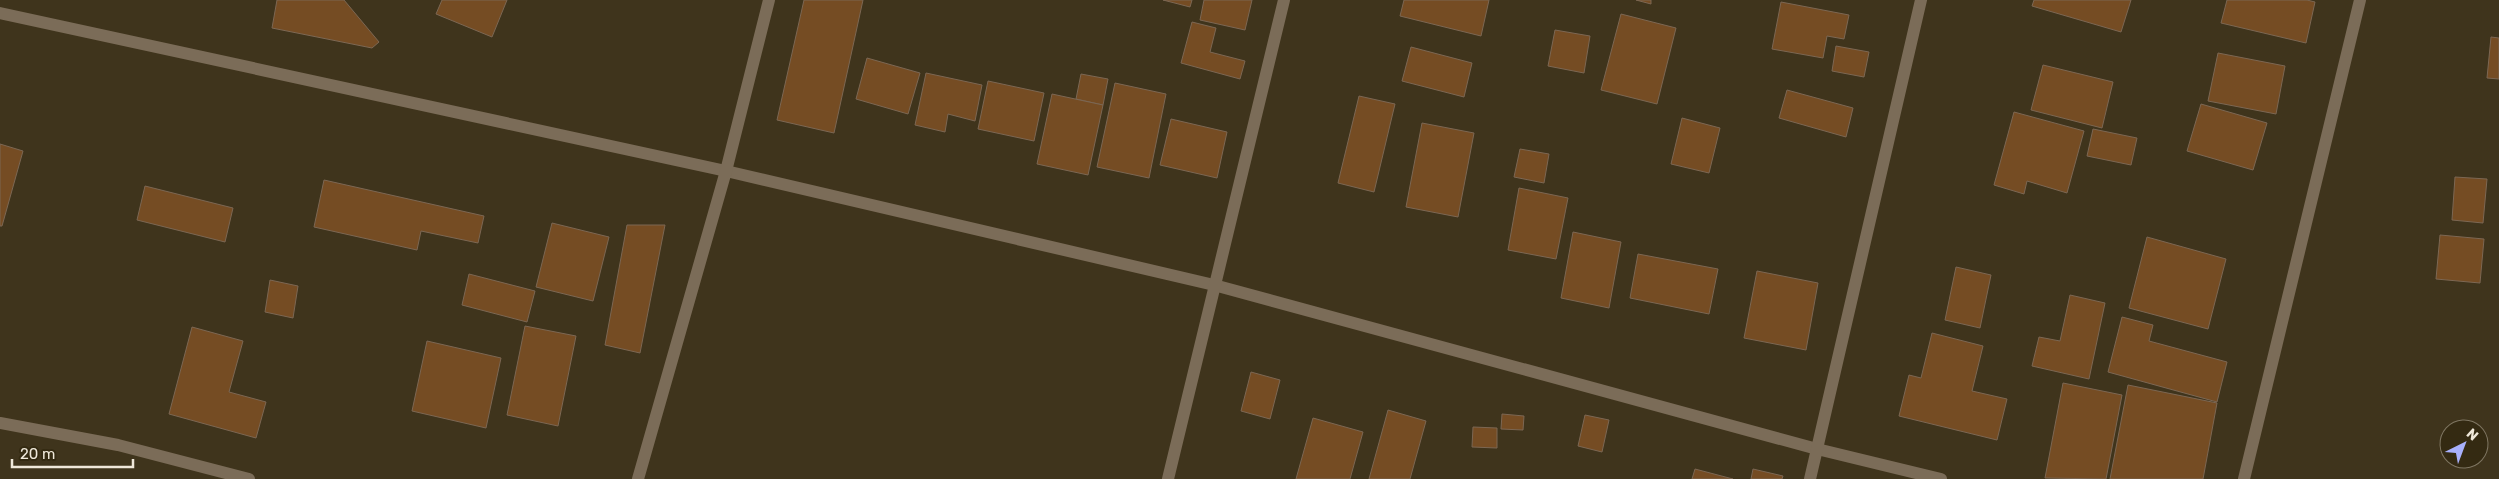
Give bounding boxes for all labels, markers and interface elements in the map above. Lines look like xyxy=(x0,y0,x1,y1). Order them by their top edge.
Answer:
north arrow xyxy=(2439,419,2489,469)
text: N xyxy=(2463,425,2482,444)
scale bar xyxy=(12,436,134,468)
text: 20 m xyxy=(20,445,55,463)

